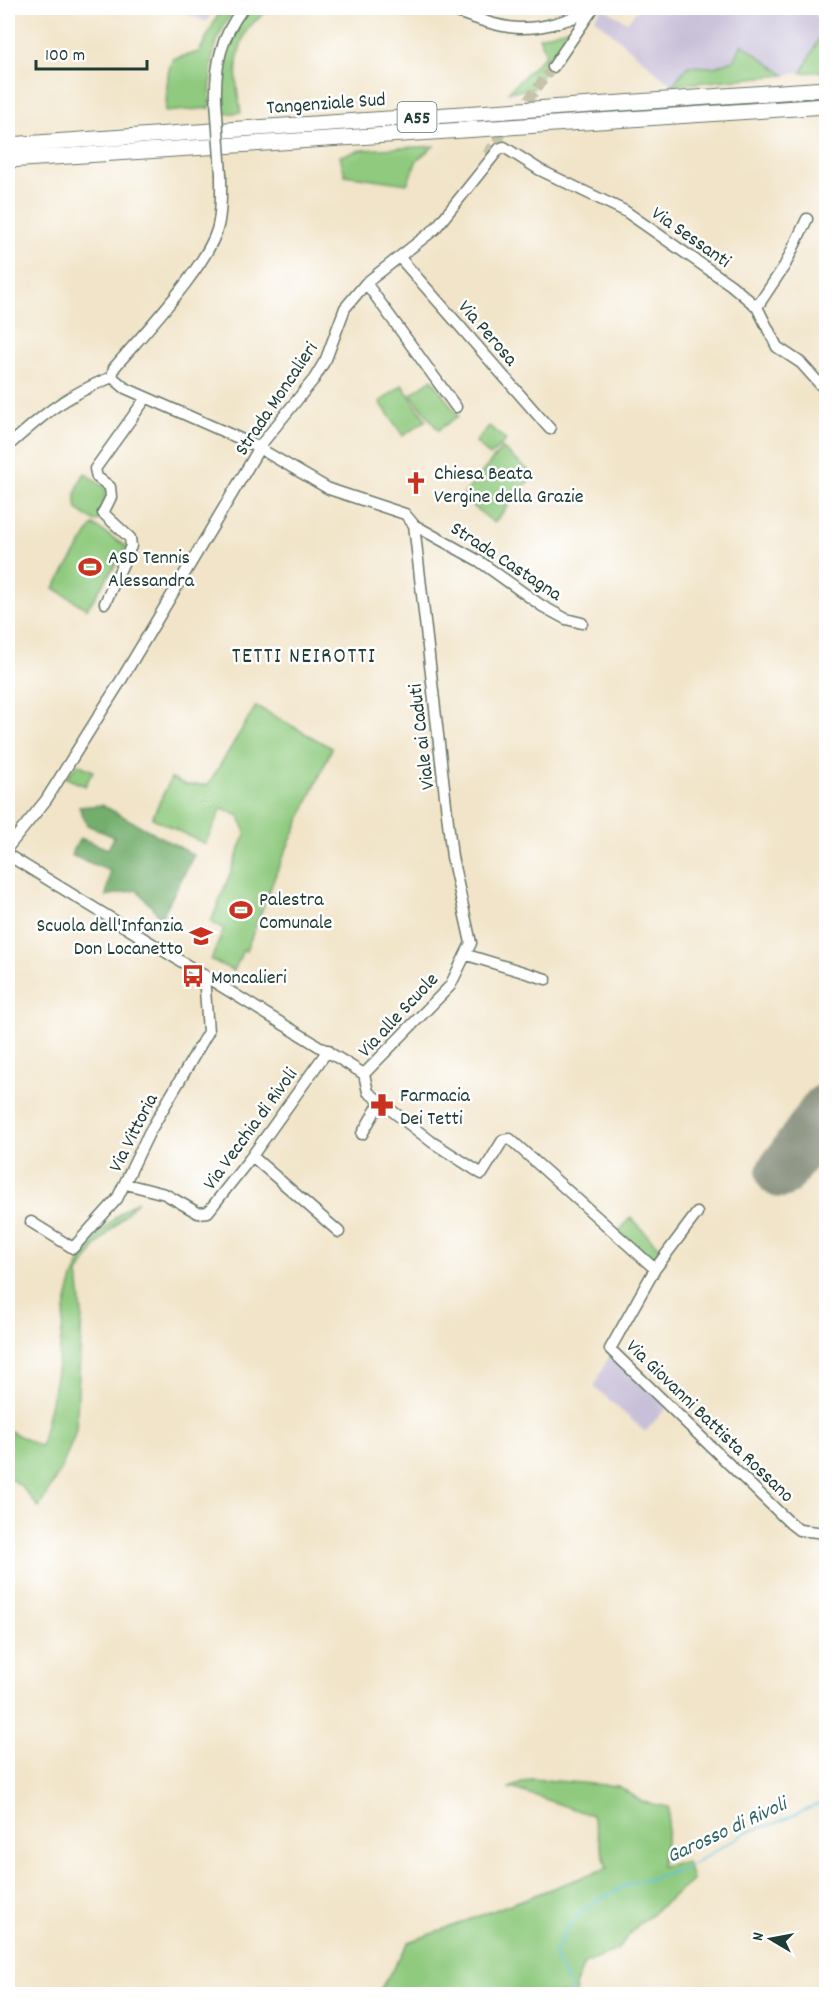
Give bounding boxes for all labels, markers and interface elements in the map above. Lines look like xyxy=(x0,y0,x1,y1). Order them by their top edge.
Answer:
scale bar xyxy=(36,33,147,71)
text: 100 m xyxy=(45,44,85,69)
street label: Tangenziale Sud xyxy=(266,87,387,123)
road number: A55 xyxy=(398,102,436,132)
street label: Via Sessanti xyxy=(645,201,736,276)
street label: Via Perosa xyxy=(450,295,524,374)
street label: Strada Moncalieri xyxy=(229,337,326,462)
place label: Chiesa Beata Vergine della Grazie xyxy=(434,461,584,512)
church icon: Chiesa Beata Vergine della Grazie xyxy=(403,470,429,496)
street label: Strada Castagna xyxy=(444,516,567,609)
place label: ASD Tennis Alessandra xyxy=(108,545,195,596)
sports icon: ASD Tennis Alessandra xyxy=(77,554,103,580)
district label: TETTI NEIROTTI xyxy=(232,642,376,673)
street label: Viale ai Caduti xyxy=(403,682,443,791)
place label: Palestra Comunale xyxy=(259,887,333,938)
sports icon: Palestra Comunale xyxy=(228,897,254,923)
place label: Scuola dell'Infanzia Don Locanetto xyxy=(37,913,184,964)
school or university icon: Scuola dell'Infanzia Don Locanetto xyxy=(188,923,214,949)
bus stop icon: Moncalieri xyxy=(180,963,206,989)
place label: Moncalieri xyxy=(211,965,287,993)
street label: Via alle Scuole xyxy=(352,967,446,1065)
street label: Via Vecchia di Rivoli xyxy=(197,1063,306,1197)
place label: Farmacia Dei Tetti xyxy=(400,1083,471,1134)
street label: Via Vittoria xyxy=(103,1089,167,1177)
pharmacy icon: Farmacia Dei Tetti xyxy=(369,1092,395,1118)
street label: Via Giovanni Battista Rossano xyxy=(618,1334,799,1510)
water label: Garosso di Rivoli xyxy=(662,1790,795,1873)
north arrow xyxy=(741,1909,801,1969)
text: N xyxy=(747,1931,771,1943)

